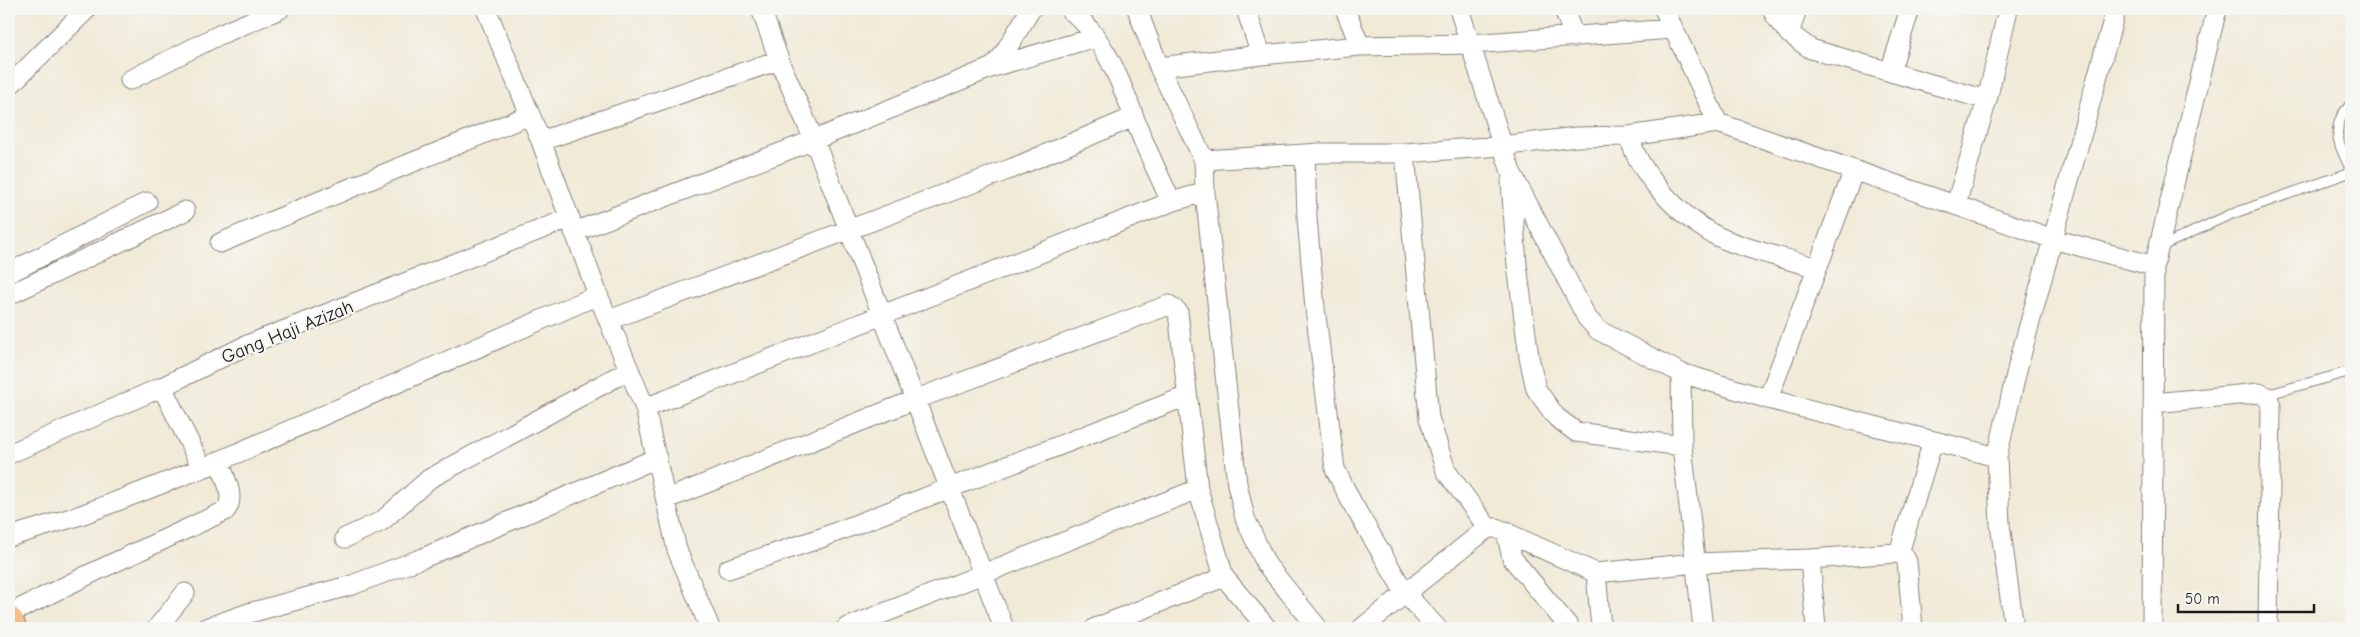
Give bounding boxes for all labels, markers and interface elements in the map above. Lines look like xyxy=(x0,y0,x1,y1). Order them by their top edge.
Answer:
street label: Gang Haji Azizah xyxy=(218,295,357,368)
scale bar xyxy=(2178,582,2314,614)
text: 50 m xyxy=(2185,590,2220,608)

